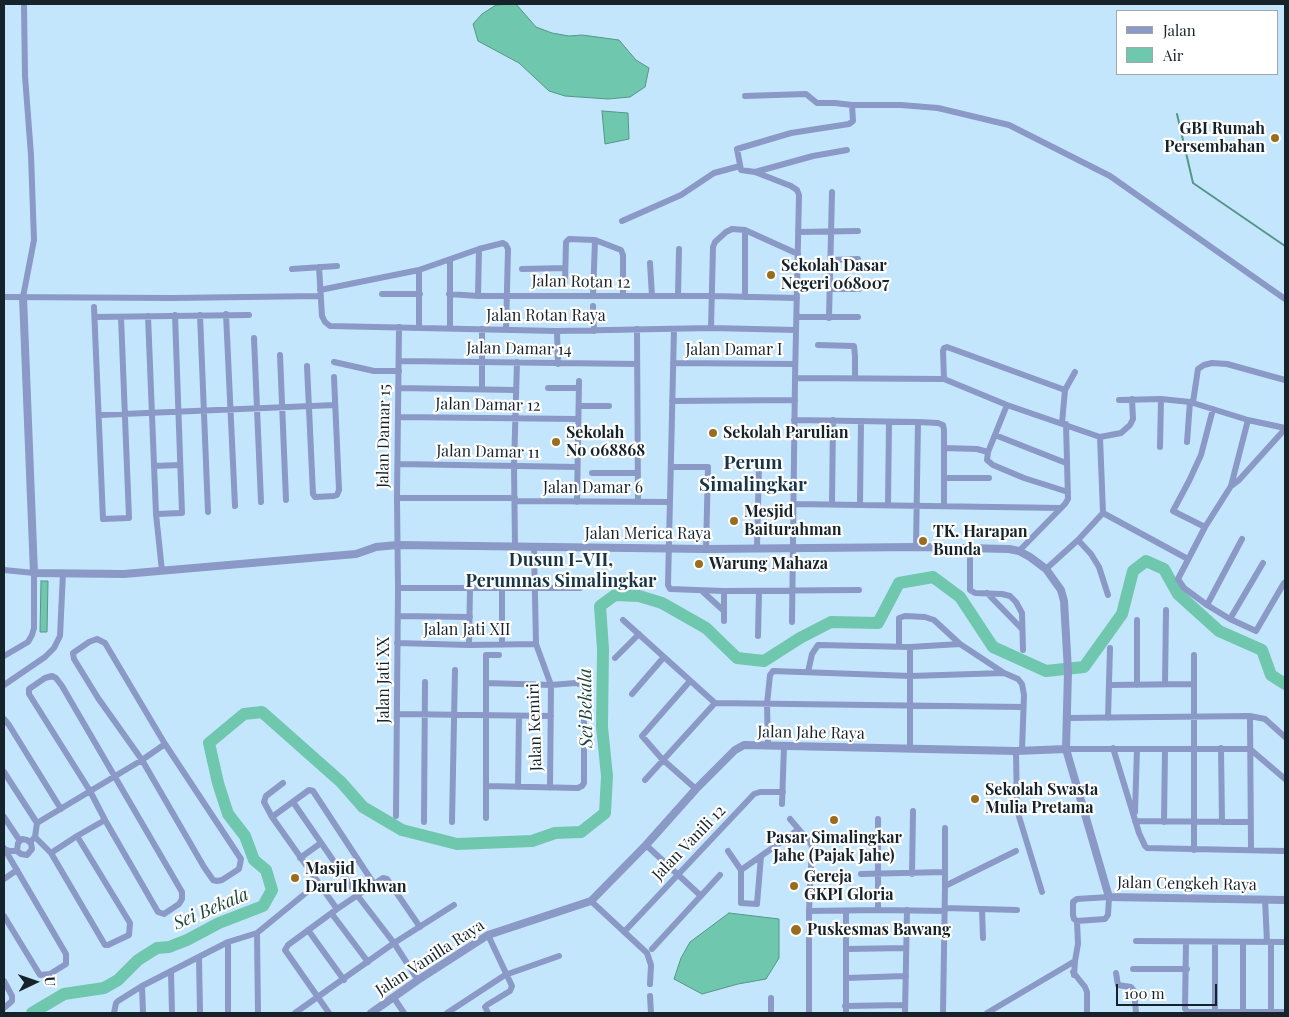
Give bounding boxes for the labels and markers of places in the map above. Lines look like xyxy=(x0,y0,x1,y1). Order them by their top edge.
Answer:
place label: GBI Rumah Persembahan xyxy=(1164,119,1265,157)
marker: GBI Rumah Persembahan xyxy=(1269,132,1281,144)
place label: Sekolah Dasar Negeri 068007 xyxy=(781,256,889,294)
marker: Sekolah Dasar Negeri 068007 xyxy=(765,269,777,281)
place label: Sekolah No 068868 xyxy=(566,423,645,461)
place label: Sekolah Parulian xyxy=(723,423,849,443)
marker: Sekolah Parulian xyxy=(707,427,719,439)
marker: Sekolah No 068868 xyxy=(550,436,562,448)
place label: Mesjid Baiturahman xyxy=(744,502,841,540)
marker: Mesjid Baiturahman xyxy=(728,515,740,527)
place label: TK. Harapan Bunda xyxy=(933,522,1028,560)
marker: TK. Harapan Bunda xyxy=(917,535,929,547)
place label: Warung Mahaza xyxy=(709,554,828,574)
marker: Warung Mahaza xyxy=(693,558,705,570)
place label: Sekolah Swasta Mulia Pretama xyxy=(985,780,1098,818)
marker: Sekolah Swasta Mulia Pretama xyxy=(969,793,981,805)
marker: Pasar Simalingkar Jahe (Pajak Jahe) xyxy=(828,814,840,826)
place label: Pasar Simalingkar Jahe (Pajak Jahe) xyxy=(766,828,902,866)
place label: Masjid Darul Ikhwan xyxy=(305,859,407,897)
place label: Gereja GKPI Gloria xyxy=(804,867,893,905)
marker: Masjid Darul Ikhwan xyxy=(289,872,301,884)
marker: Gereja GKPI Gloria xyxy=(788,880,800,892)
place label: Puskesmas Bawang xyxy=(807,920,951,940)
marker: Puskesmas Bawang xyxy=(789,923,803,937)

